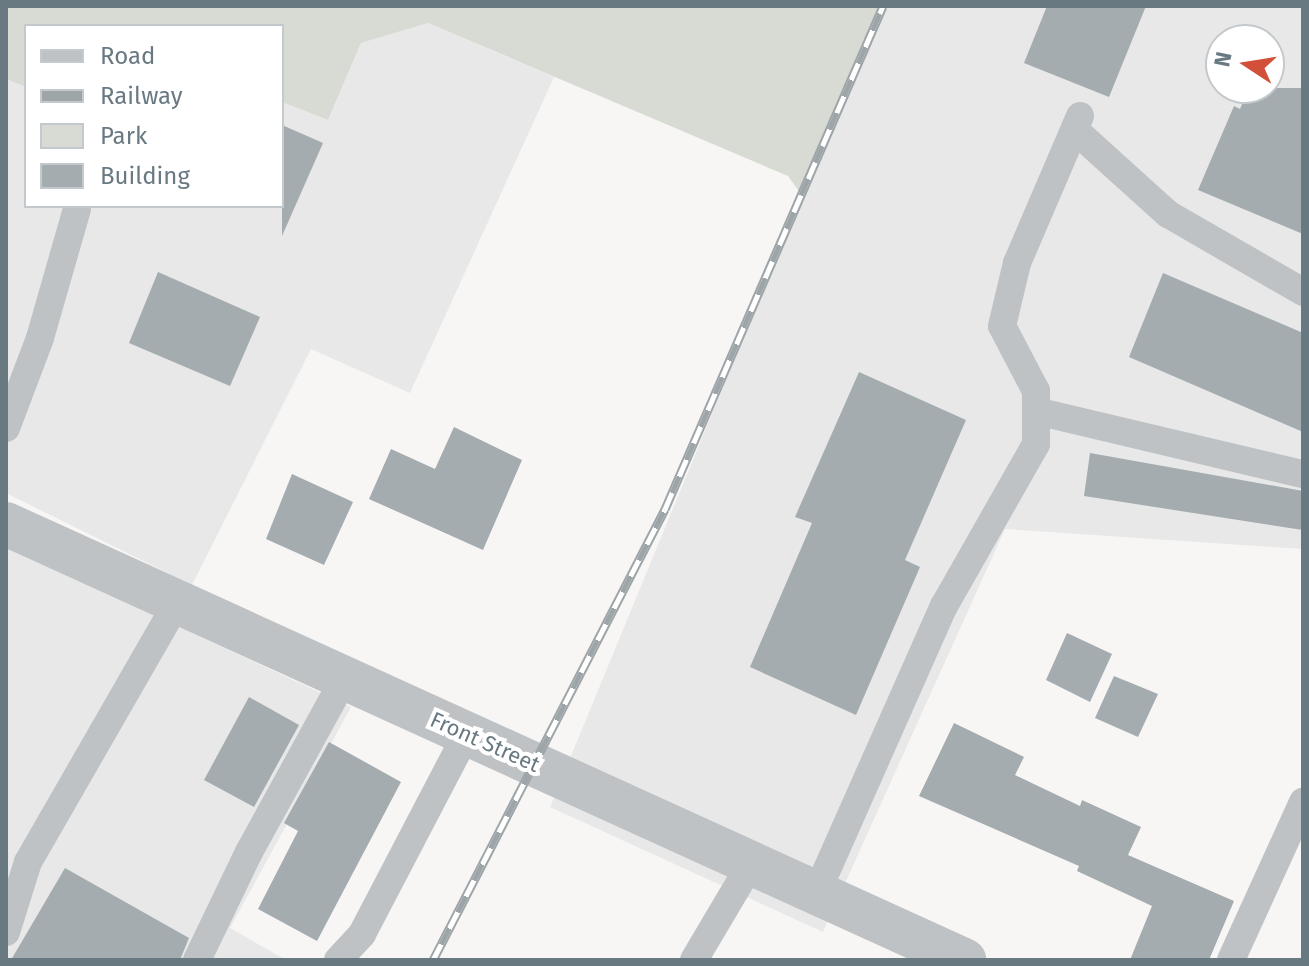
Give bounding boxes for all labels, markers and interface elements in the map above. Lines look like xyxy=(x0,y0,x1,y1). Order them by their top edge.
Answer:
legend xyxy=(24,24,284,208)
north arrow xyxy=(1205,24,1285,104)
text: Road xyxy=(100,42,155,70)
text: N xyxy=(1208,49,1238,69)
text: Railway xyxy=(100,82,183,110)
text: Park xyxy=(100,122,147,150)
text: Building xyxy=(100,162,190,190)
street label: Front Street xyxy=(426,706,544,778)

